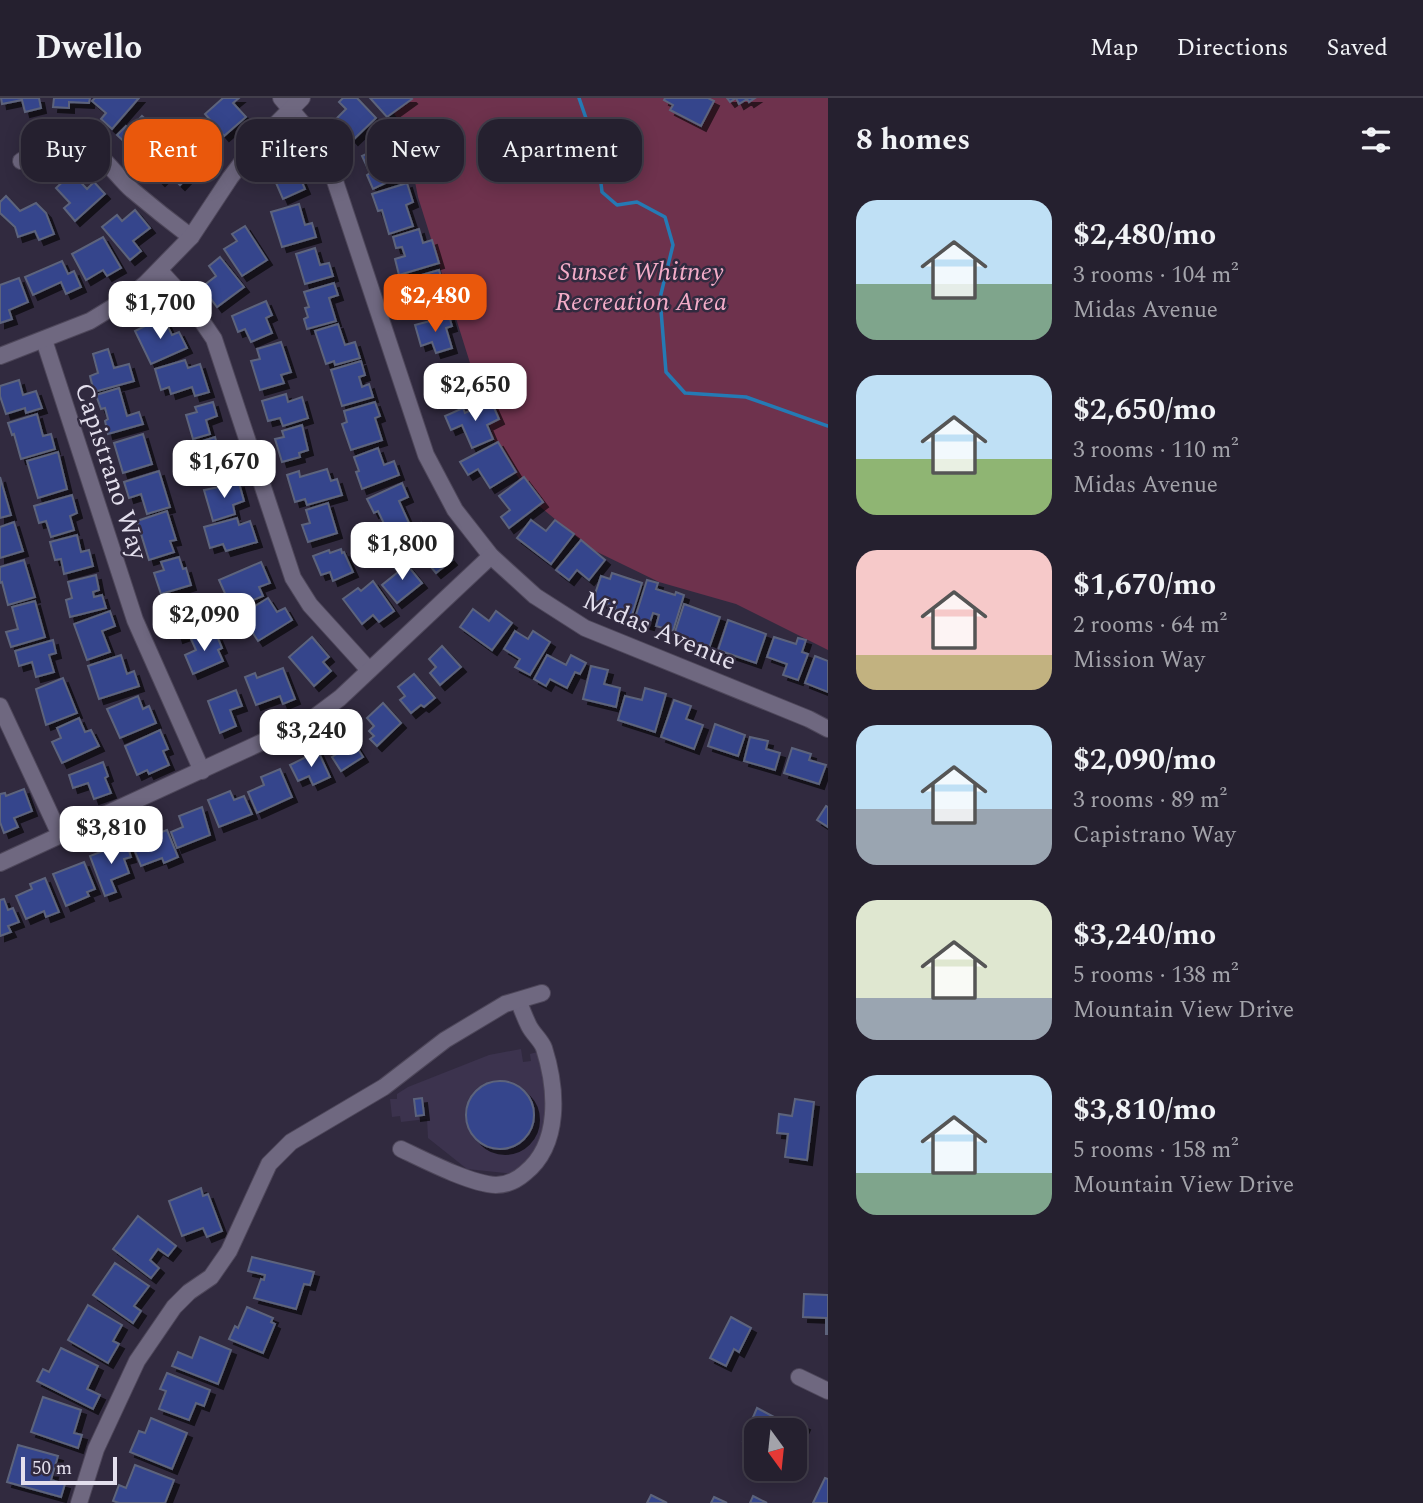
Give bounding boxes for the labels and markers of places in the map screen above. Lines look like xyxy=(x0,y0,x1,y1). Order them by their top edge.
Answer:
pin: $2,480 xyxy=(378,274,492,334)
pin: $1,700 xyxy=(103,282,217,341)
pin: $2,650 xyxy=(418,364,532,423)
pin: $1,670 xyxy=(167,440,281,500)
pin: $1,800 xyxy=(345,522,459,582)
pin: $2,090 xyxy=(147,594,261,653)
pin: $3,240 xyxy=(254,710,368,769)
pin: $3,810 xyxy=(54,806,168,866)

